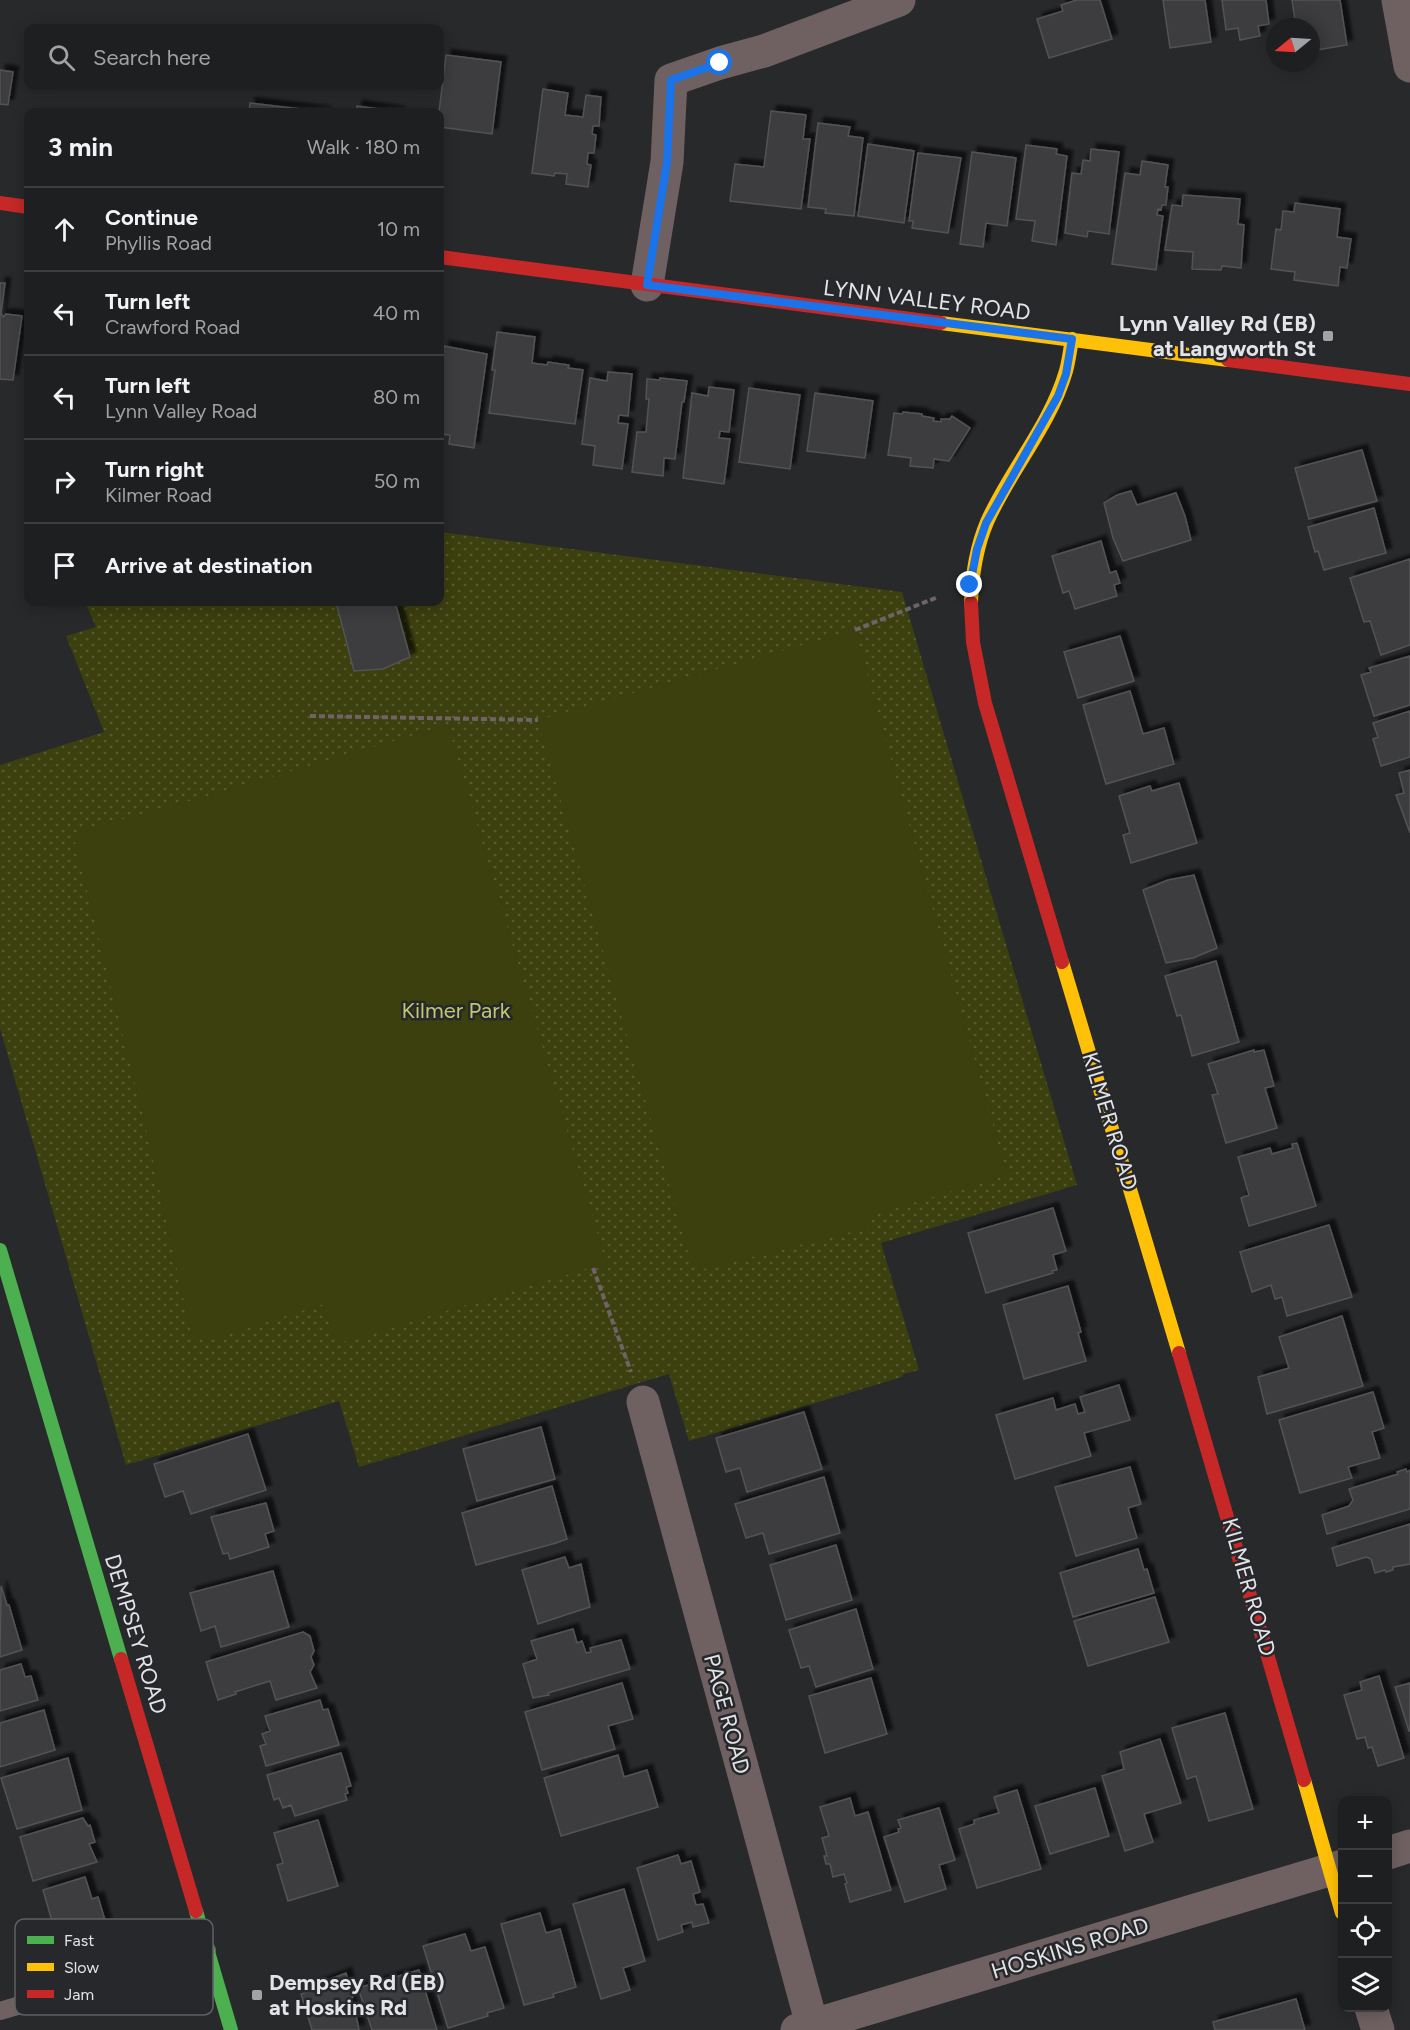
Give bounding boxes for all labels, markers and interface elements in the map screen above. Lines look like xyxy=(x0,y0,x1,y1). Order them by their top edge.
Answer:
north arrow xyxy=(1266,18,1320,72)
search box xyxy=(24,24,444,90)
icon: search xyxy=(45,41,78,74)
text: Search here xyxy=(93,44,211,71)
route start xyxy=(706,49,732,75)
text: 3 min xyxy=(48,131,113,163)
text: Walk · 180 m xyxy=(307,135,420,159)
text: Continue xyxy=(105,204,198,231)
icon: ahead xyxy=(48,213,81,246)
text: 10 m xyxy=(377,217,420,241)
text: Phyllis Road xyxy=(105,231,212,255)
street label: LYNN VALLEY ROAD xyxy=(822,274,1032,326)
text: Turn left xyxy=(105,288,191,315)
icon: left xyxy=(48,297,81,330)
text: 40 m xyxy=(373,301,420,325)
place label: Lynn Valley Rd (EB) at Langworth St xyxy=(1119,310,1316,362)
text: Crawford Road xyxy=(105,315,240,339)
marker: Lynn Valley Rd (EB) at Langworth St xyxy=(1321,329,1335,343)
text: Turn left xyxy=(105,372,191,399)
icon: left xyxy=(48,381,81,414)
text: 80 m xyxy=(373,385,420,409)
text: Lynn Valley Road xyxy=(105,399,257,423)
text: Turn right xyxy=(105,456,204,483)
icon: right xyxy=(48,465,81,498)
text: 50 m xyxy=(374,469,420,493)
text: Kilmer Road xyxy=(105,483,212,507)
icon: arrive xyxy=(48,549,81,582)
text: Arrive at destination xyxy=(105,552,313,579)
route end xyxy=(956,571,982,597)
park label: Kilmer Park xyxy=(402,997,511,1024)
street label: KILMER ROAD xyxy=(1076,1049,1144,1193)
street label: KILMER ROAD xyxy=(1216,1515,1282,1659)
street label: DEMPSEY ROAD xyxy=(99,1551,173,1717)
street label: PAGE ROAD xyxy=(698,1651,756,1777)
map controls xyxy=(1338,1796,1392,2012)
button: + xyxy=(1338,1796,1392,1850)
button: − xyxy=(1338,1850,1392,1904)
button: locate xyxy=(1338,1904,1392,1958)
street label: HOSKINS ROAD xyxy=(988,1911,1152,1985)
legend xyxy=(15,1919,213,2015)
text: Fast xyxy=(64,1931,94,1950)
text: Slow xyxy=(64,1958,99,1977)
button: layers xyxy=(1338,1958,1392,2012)
place label: Dempsey Rd (EB) at Hoskins Rd xyxy=(269,1969,445,2021)
text: Jam xyxy=(64,1985,94,2004)
marker: Dempsey Rd (EB) at Hoskins Rd xyxy=(250,1988,264,2002)

